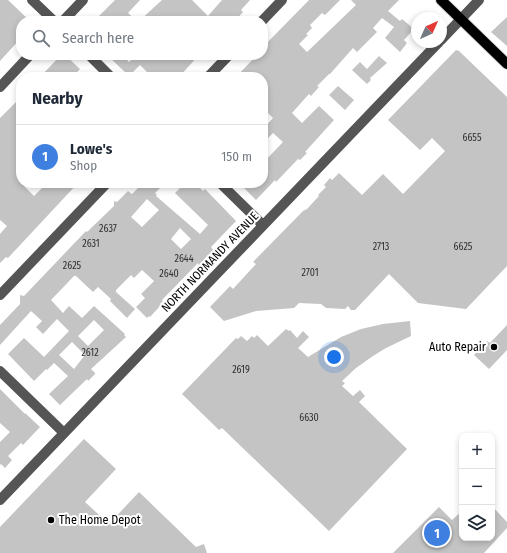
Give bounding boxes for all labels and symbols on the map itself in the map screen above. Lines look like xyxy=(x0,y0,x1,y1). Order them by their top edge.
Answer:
north arrow xyxy=(411,12,447,48)
house number: 6655 xyxy=(463,132,482,144)
street label: NORTH NORMANDY AVENUE xyxy=(159,209,262,315)
house number: 2637 xyxy=(99,223,117,235)
house number: 2631 xyxy=(82,238,100,250)
house number: 2713 xyxy=(373,241,390,253)
house number: 6625 xyxy=(454,241,473,253)
house number: 2644 xyxy=(174,253,194,265)
house number: 2625 xyxy=(63,260,82,272)
house number: 2701 xyxy=(301,267,319,279)
house number: 2640 xyxy=(159,268,179,280)
place label: Auto Repair xyxy=(429,340,487,354)
marker: Auto Repair xyxy=(489,342,499,352)
house number: 2612 xyxy=(81,347,99,359)
your location xyxy=(324,347,344,367)
house number: 2619 xyxy=(232,364,250,376)
house number: 6630 xyxy=(299,412,319,424)
place label: The Home Depot xyxy=(59,513,141,527)
marker: The Home Depot xyxy=(46,515,56,525)
pin: 1 xyxy=(424,518,450,548)

